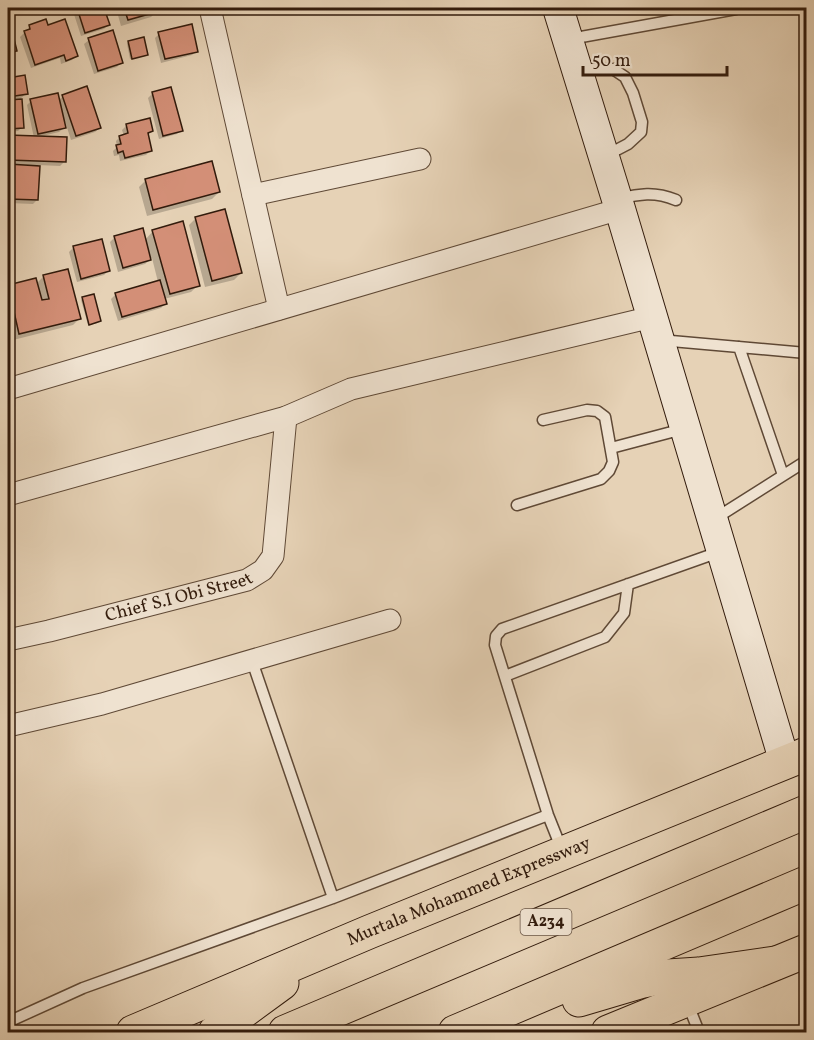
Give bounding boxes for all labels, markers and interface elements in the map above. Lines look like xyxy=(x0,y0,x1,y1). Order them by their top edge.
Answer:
scale bar xyxy=(583,39,727,77)
text: 50 m xyxy=(592,49,631,74)
street label: Chief S.I Obi Street xyxy=(102,567,258,629)
street label: Murtala Mohammed Expressway xyxy=(343,830,595,952)
road number: A234 xyxy=(520,909,572,935)

